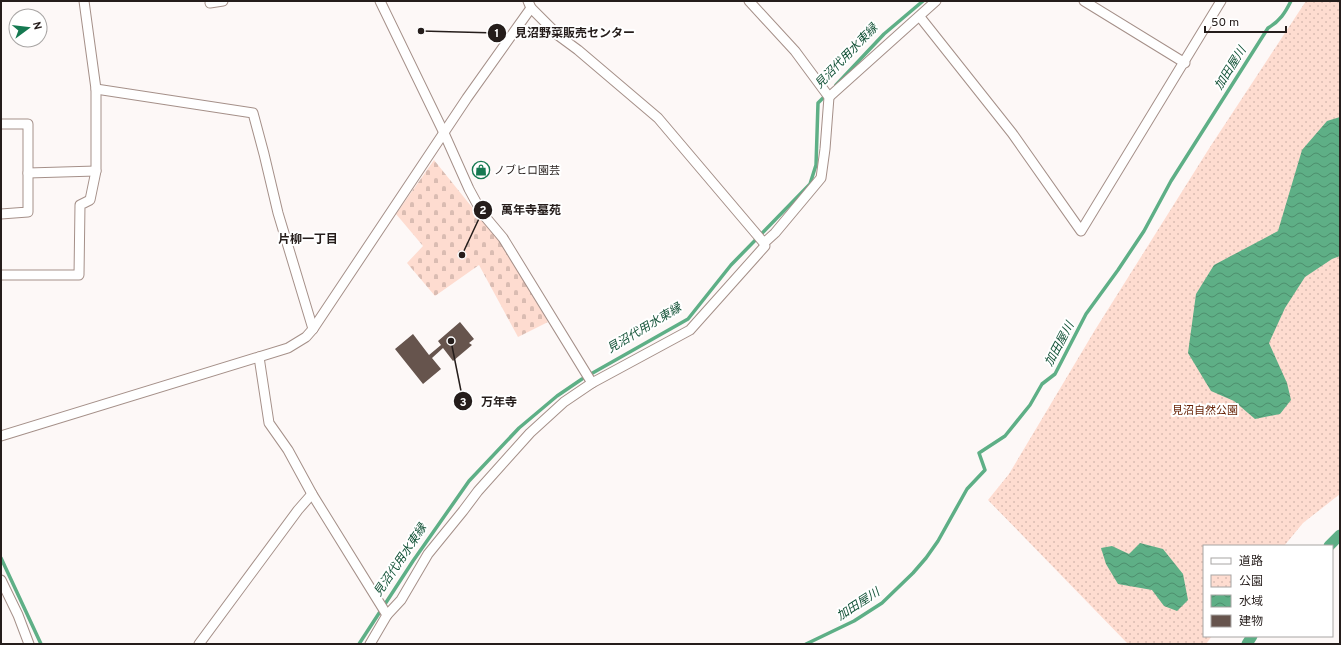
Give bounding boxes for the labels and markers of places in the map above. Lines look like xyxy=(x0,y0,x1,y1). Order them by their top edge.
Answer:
callout: 見沼野菜販売センター xyxy=(487,21,643,45)
shop icon: ノブヒロ園芸 xyxy=(471,160,491,180)
place label: ノブヒロ園芸 xyxy=(494,164,560,178)
callout: 萬年寺墓苑 xyxy=(473,198,569,222)
callout: 万年寺 xyxy=(453,389,525,413)

